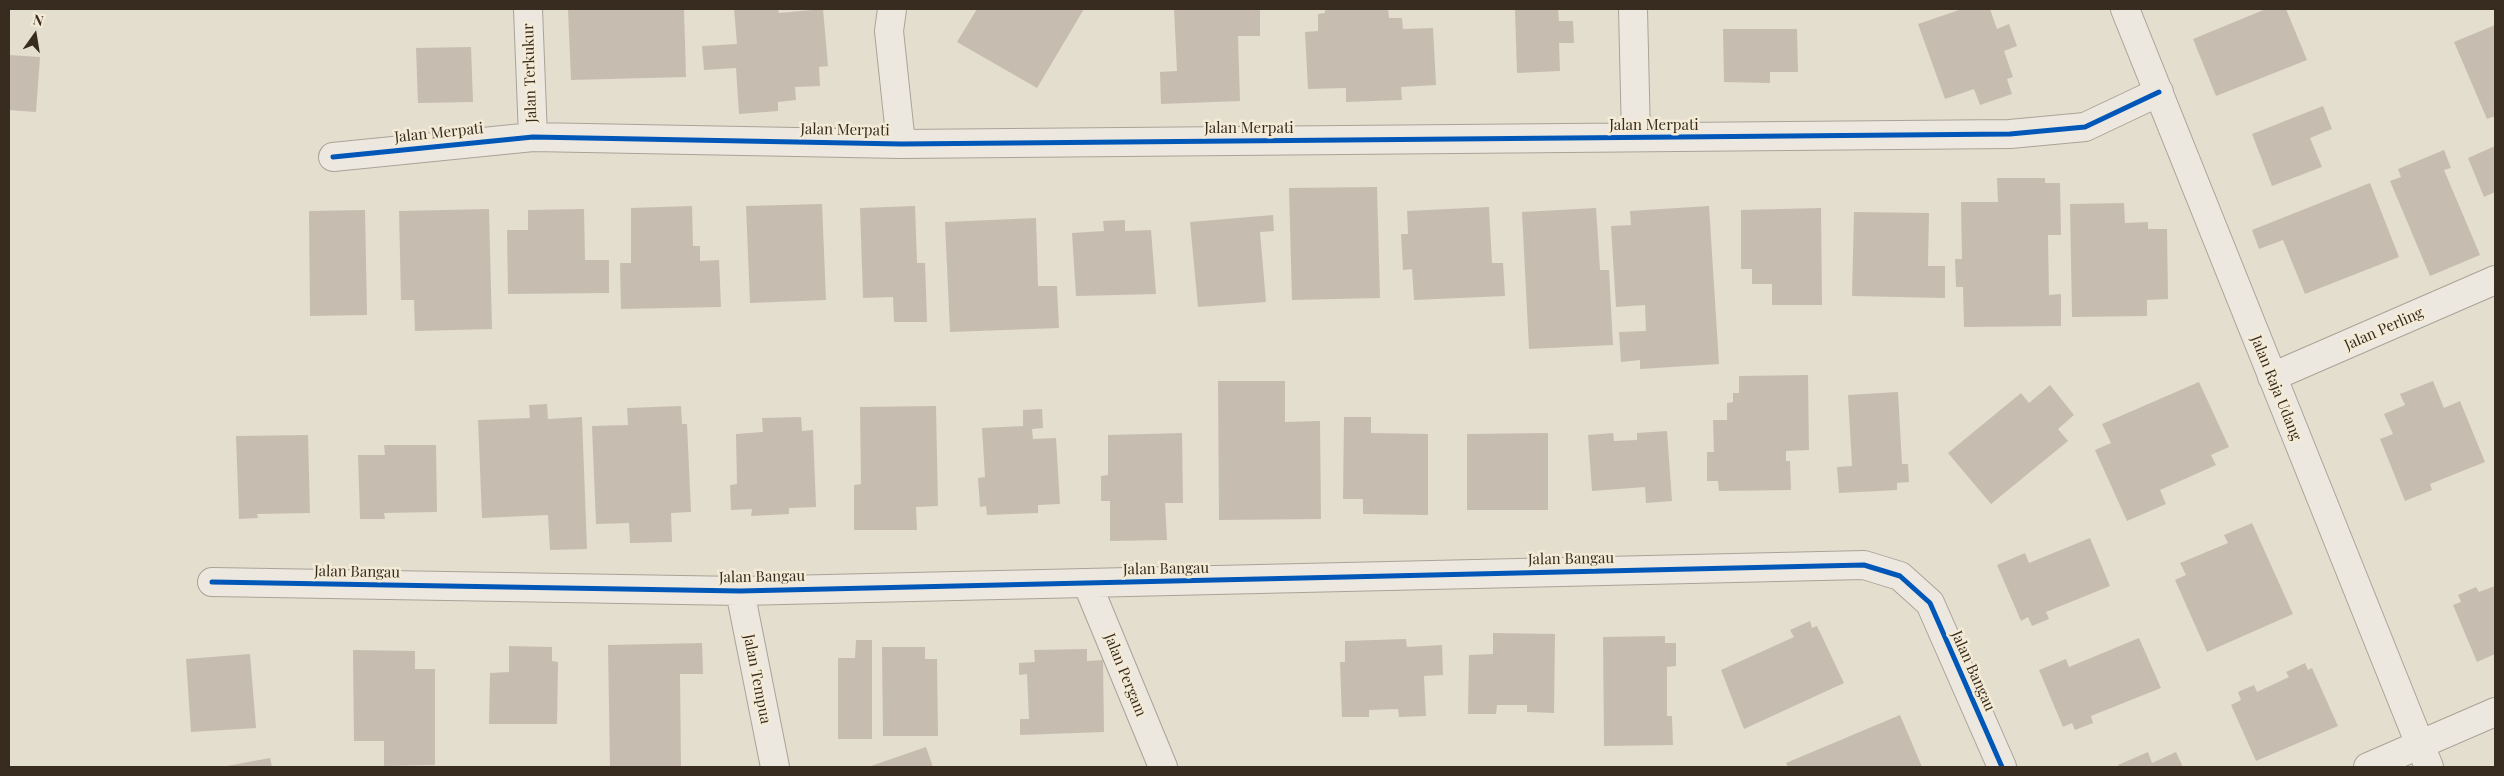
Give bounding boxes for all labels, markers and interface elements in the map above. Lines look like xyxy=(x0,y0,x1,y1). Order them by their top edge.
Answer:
north arrow xyxy=(10,10,60,60)
text: N xyxy=(31,10,46,30)
street label: Jalan Terkukur xyxy=(519,23,541,123)
street label: Jalan Merpati xyxy=(1609,116,1699,134)
street label: Jalan Merpati xyxy=(394,119,484,147)
street label: Jalan Merpati xyxy=(1204,119,1294,137)
street label: Jalan Merpati xyxy=(800,120,890,140)
street label: Jalan Perling xyxy=(2342,304,2426,354)
street label: Jalan Raja Udang xyxy=(2247,333,2305,443)
street label: Jalan Bangau xyxy=(1528,549,1614,569)
street label: Jalan Bangau xyxy=(1123,559,1209,579)
street label: Jalan Bangau xyxy=(314,562,400,582)
street label: Jalan Bangau xyxy=(719,567,805,587)
street label: Jalan Bangau xyxy=(1947,628,1999,714)
street label: Jalan Pergam xyxy=(1100,631,1150,719)
street label: Jalan Tempua xyxy=(739,633,775,725)

